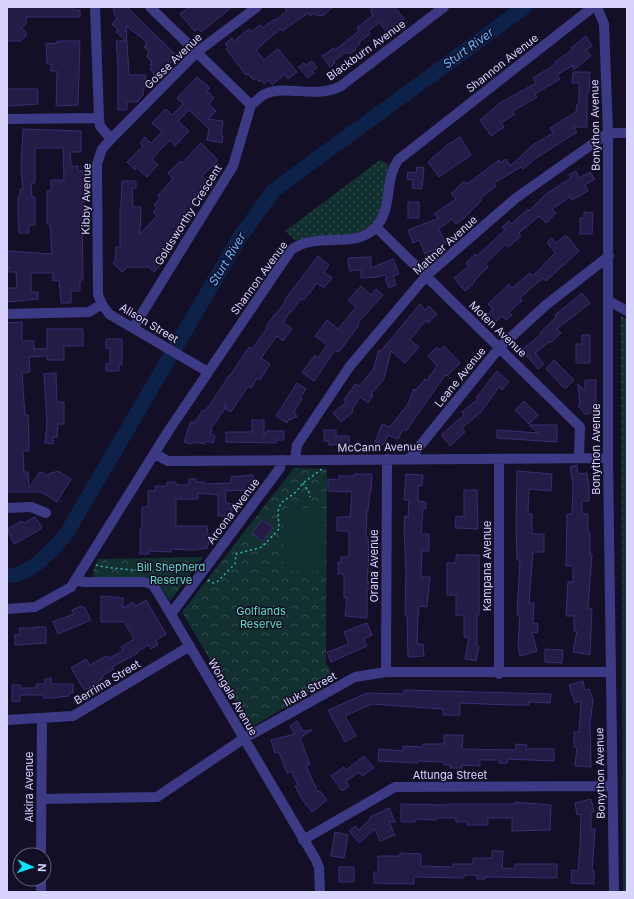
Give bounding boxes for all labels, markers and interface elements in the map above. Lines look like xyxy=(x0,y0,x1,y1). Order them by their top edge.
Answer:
street label: Blackburn Avenue xyxy=(324,17,408,83)
water label: Sturt River xyxy=(440,24,497,72)
street label: Gosse Avenue xyxy=(141,30,205,92)
street label: Shannon Avenue xyxy=(463,31,541,95)
street label: Bonython Avenue xyxy=(587,79,603,171)
street label: Goldsworthy Crescent xyxy=(151,162,225,268)
street label: Kibby Avenue xyxy=(78,163,94,235)
street label: Mattner Avenue xyxy=(410,212,480,278)
water label: Sturt River xyxy=(205,229,249,288)
street label: Shannon Avenue xyxy=(228,238,290,318)
street label: Moten Avenue xyxy=(466,298,530,360)
street label: Alison Street xyxy=(117,300,181,346)
street label: Leane Avenue xyxy=(431,344,489,410)
street label: Bonython Avenue xyxy=(589,403,603,495)
street label: McCann Avenue xyxy=(337,439,423,455)
street label: Aroona Avenue xyxy=(204,475,262,547)
street label: Kampana Avenue xyxy=(480,521,494,611)
street label: Orana Avenue xyxy=(367,529,381,603)
park label: Bill Shepherd Reserve xyxy=(137,560,205,587)
park label: Golflands Reserve xyxy=(236,604,286,631)
street label: Wongala Avenue xyxy=(205,656,261,738)
street label: Berrima Street xyxy=(71,657,143,707)
street label: Iluka Street xyxy=(281,669,339,709)
street label: Bonython Avenue xyxy=(592,727,608,819)
street label: Alkira Avenue xyxy=(22,751,36,823)
street label: Attunga Street xyxy=(413,768,488,782)
north arrow xyxy=(12,847,52,887)
text: N xyxy=(35,863,49,872)

